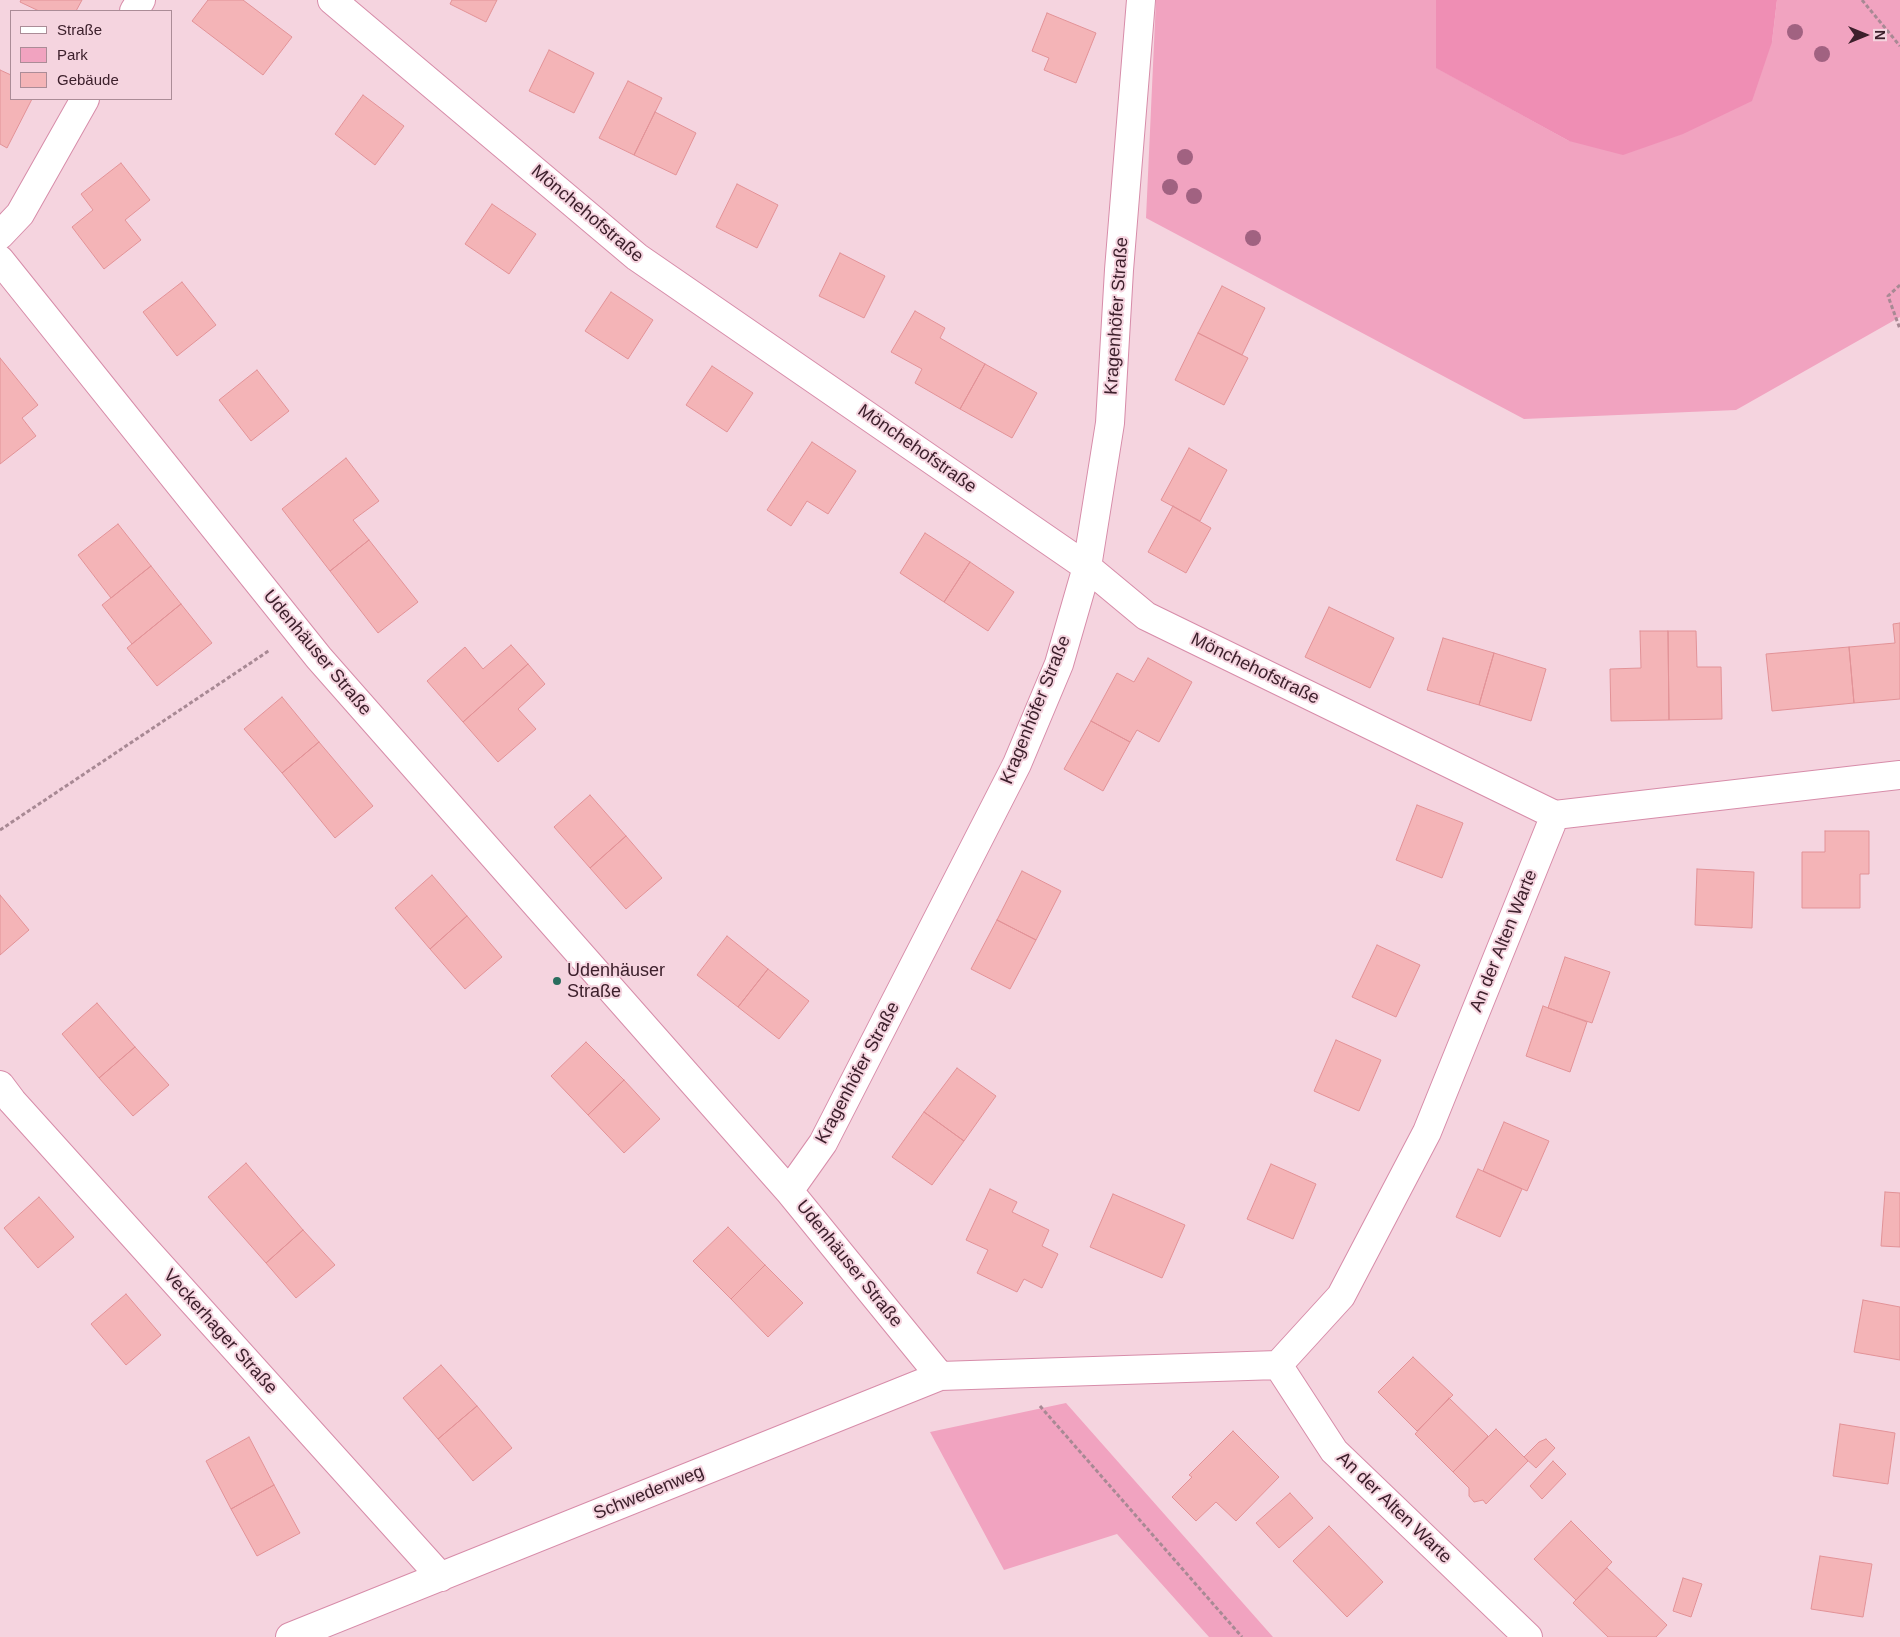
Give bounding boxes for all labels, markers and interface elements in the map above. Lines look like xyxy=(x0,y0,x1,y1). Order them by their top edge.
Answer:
legend xyxy=(10,10,172,100)
north arrow xyxy=(1840,10,1890,60)
text: Straße xyxy=(57,21,102,38)
text: N xyxy=(1872,30,1888,40)
text: Park xyxy=(57,46,88,63)
text: Gebäude xyxy=(57,71,119,88)
street label: Mönchehofstraße xyxy=(526,161,648,267)
street label: Kragenhöfer Straße xyxy=(1101,236,1133,396)
street label: Mönchehofstraße xyxy=(853,400,981,498)
street label: Udenhäuser Straße xyxy=(258,586,376,720)
street label: Mönchehofstraße xyxy=(1187,629,1323,709)
street label: Kragenhöfer Straße xyxy=(996,633,1076,787)
street label: An der Alten Warte xyxy=(1466,867,1542,1015)
place label: Udenhäuser Straße xyxy=(567,960,665,1002)
marker: Udenhäuser Straße xyxy=(551,975,563,987)
street label: Kragenhöfer Straße xyxy=(811,998,905,1148)
street label: Udenhäuser Straße xyxy=(791,1196,907,1332)
street label: Veckerhager Straße xyxy=(158,1265,282,1399)
street label: An der Alten Warte xyxy=(1332,1448,1456,1568)
street label: Schwedenweg xyxy=(591,1461,707,1525)

